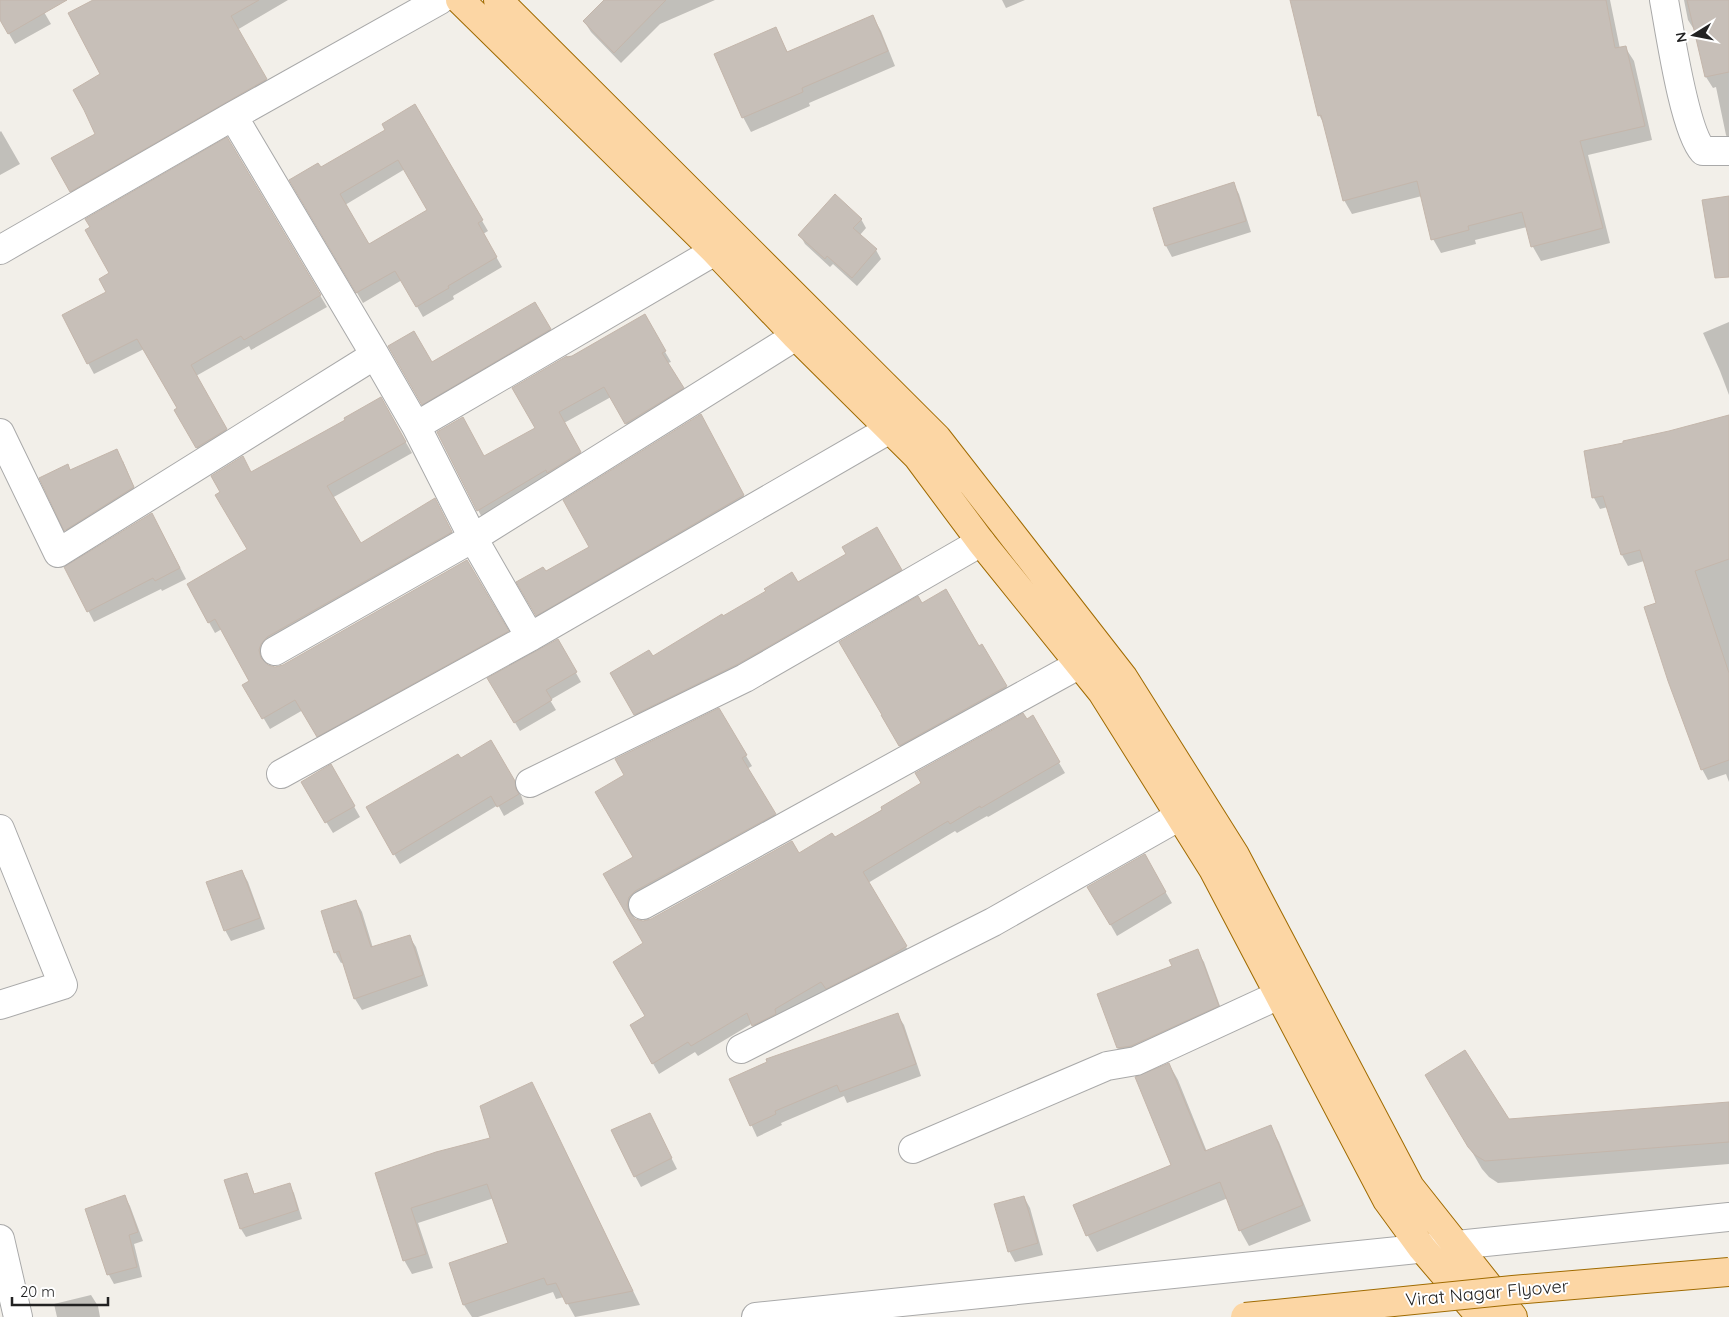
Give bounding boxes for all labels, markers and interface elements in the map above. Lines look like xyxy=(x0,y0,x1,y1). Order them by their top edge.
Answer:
north arrow xyxy=(1669,10,1719,60)
text: N xyxy=(1671,31,1691,44)
scale bar xyxy=(12,1274,109,1306)
street label: Virat Nagar Flyover xyxy=(1404,1274,1570,1311)
text: 20 m xyxy=(20,1282,55,1301)

